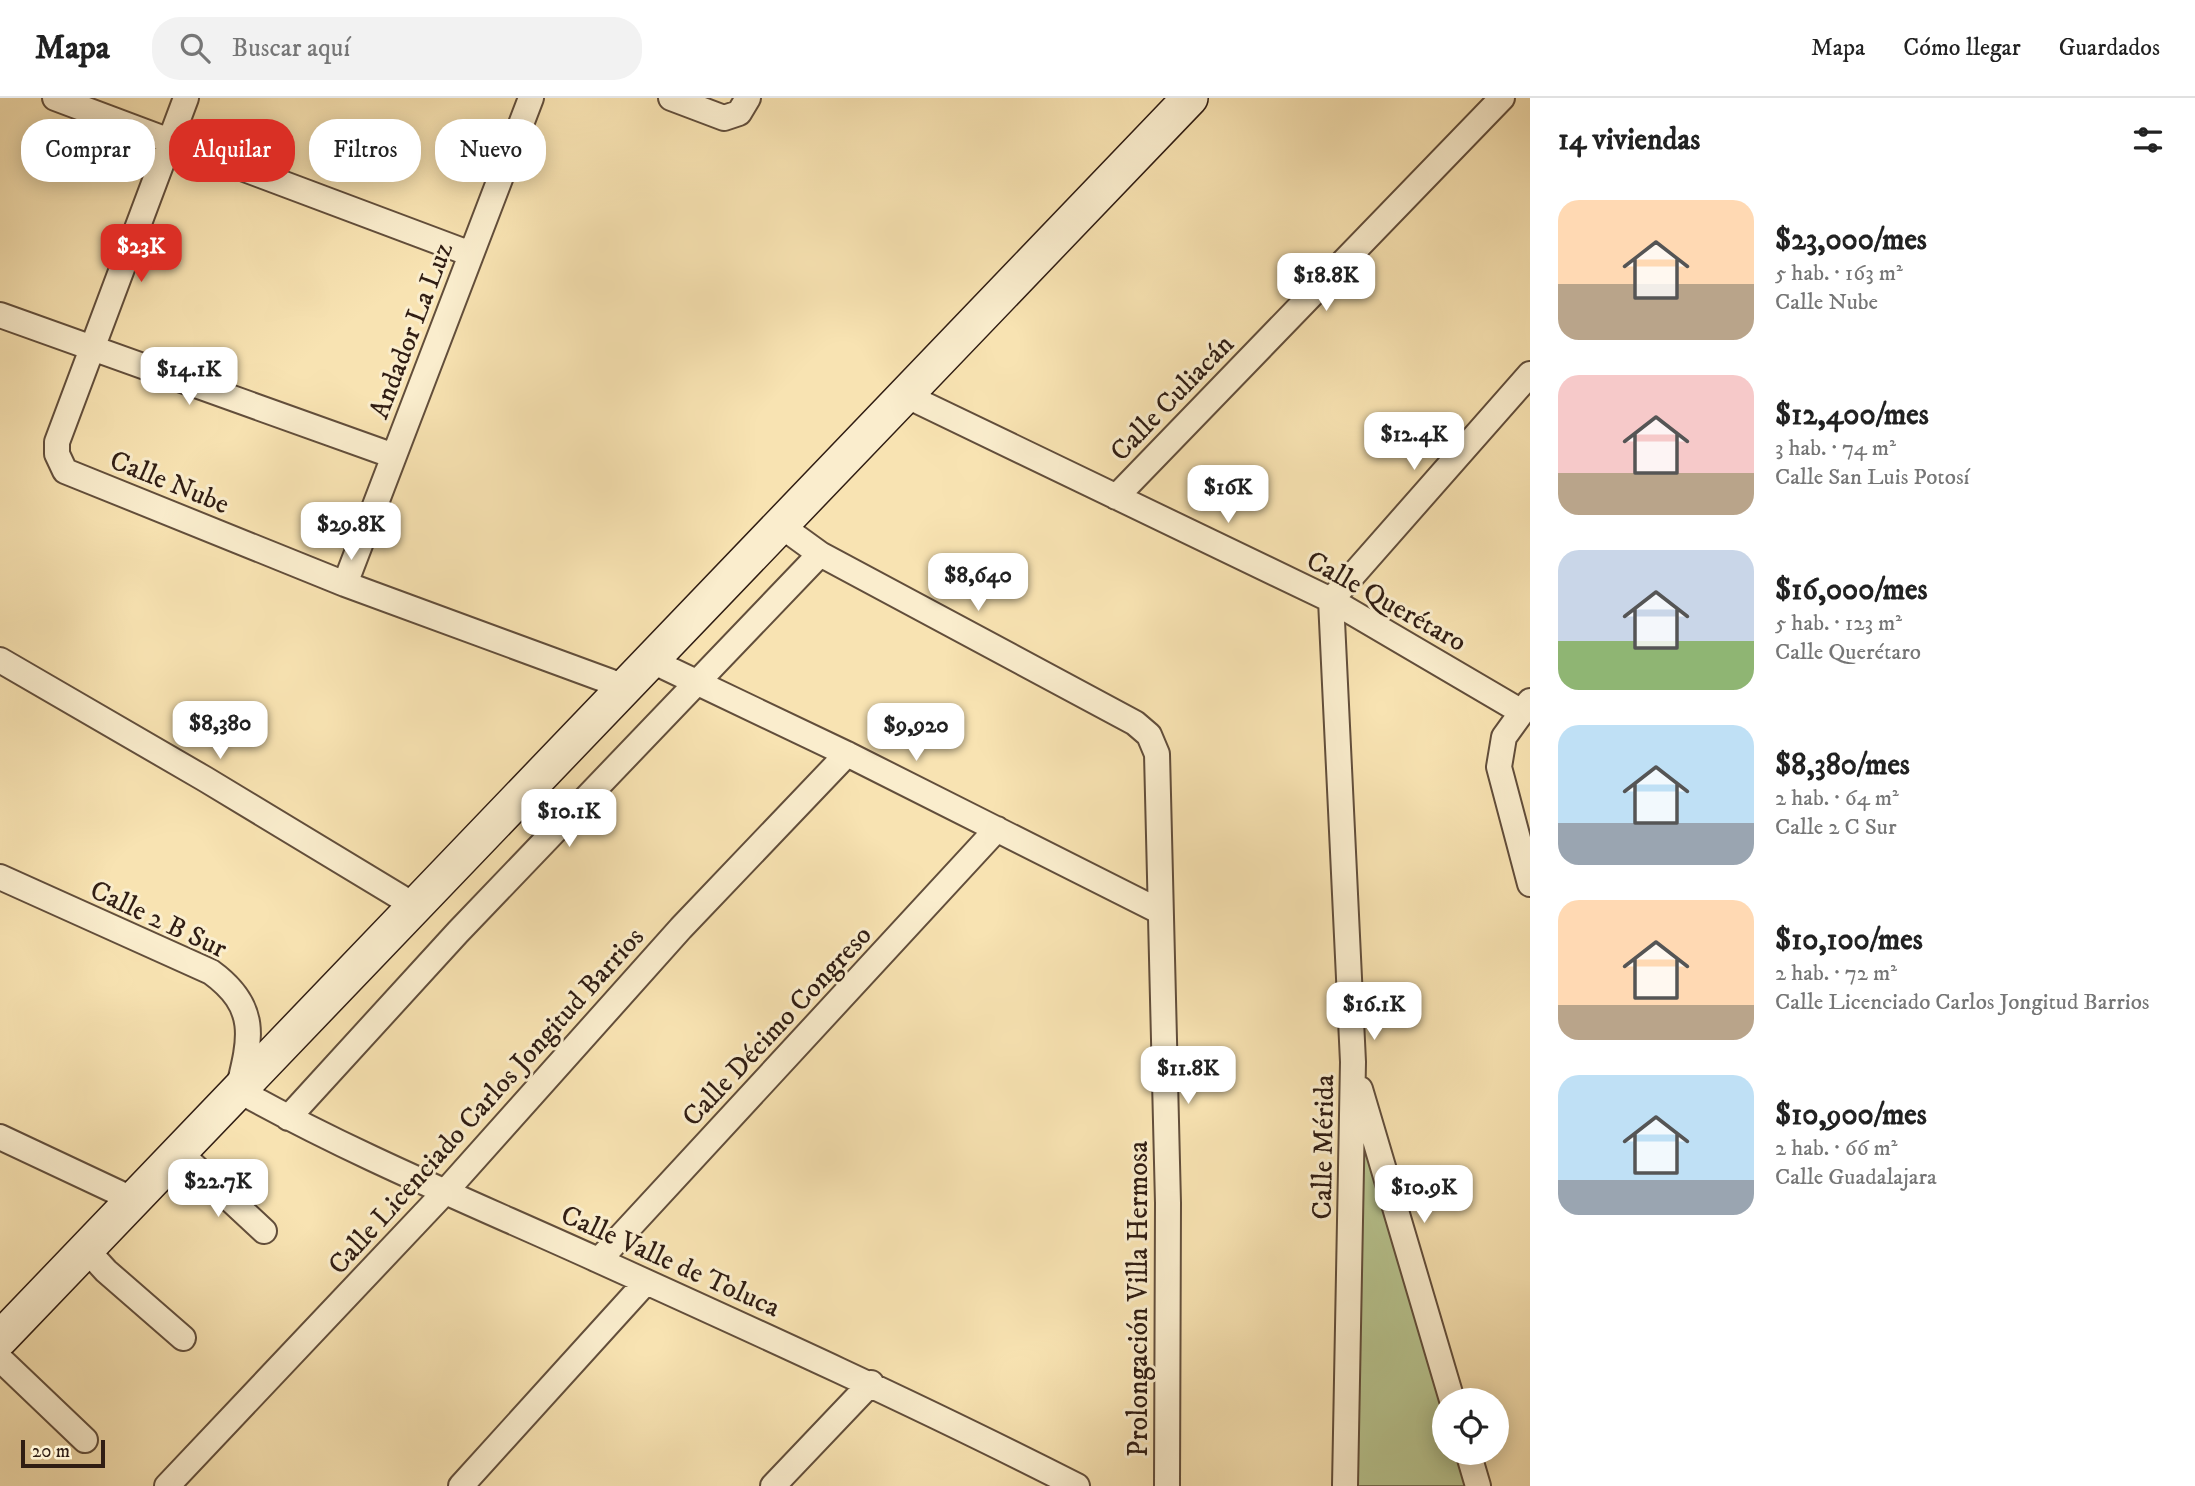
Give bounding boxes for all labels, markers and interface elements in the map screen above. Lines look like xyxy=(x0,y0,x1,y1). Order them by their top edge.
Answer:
search box xyxy=(152,17,642,80)
text: Mapa xyxy=(35,28,110,69)
icon: search xyxy=(176,29,214,67)
text: Buscar aquí xyxy=(232,32,350,65)
text: Mapa xyxy=(1811,33,1865,63)
text: Cómo llegar xyxy=(1903,33,2021,63)
text: Guardados xyxy=(2059,33,2160,63)
chip: Comprar xyxy=(21,119,155,182)
chip: Alquilar xyxy=(169,119,295,182)
chip: Filtros xyxy=(309,119,421,182)
chip: Nuevo xyxy=(435,119,546,182)
icon: filters xyxy=(2129,121,2167,159)
text: 14 viviendas xyxy=(1558,122,1700,159)
text: $23,000/mes xyxy=(1775,222,1927,259)
pin: $23K xyxy=(100,225,182,284)
icon: home xyxy=(1614,228,1698,312)
text: $23K xyxy=(117,232,165,261)
street label: Andador La Luz xyxy=(362,237,461,424)
pin: $18.8K xyxy=(1269,254,1383,313)
text: 5 hab. · 163 m² xyxy=(1775,259,1903,288)
text: $18.8K xyxy=(1293,261,1359,290)
text: Calle Nube xyxy=(1775,288,1878,317)
street label: Calle Culiacán xyxy=(1103,327,1242,469)
pin: $14.1K xyxy=(132,348,246,407)
text: $14.1K xyxy=(157,355,221,384)
text: $12,400/mes xyxy=(1775,397,1929,434)
icon: home xyxy=(1614,403,1698,487)
pin: $12.4K xyxy=(1357,412,1471,472)
text: $12.4K xyxy=(1380,420,1448,449)
text: 3 hab. · 74 m² xyxy=(1775,434,1896,463)
street label: Calle Nube xyxy=(105,443,234,522)
text: Calle San Luis Potosí xyxy=(1775,463,1970,492)
pin: $16K xyxy=(1187,466,1269,525)
text: $16K xyxy=(1203,473,1253,502)
pin: $29.8K xyxy=(294,503,408,562)
text: $29.8K xyxy=(317,510,385,539)
street label: Calle Querétaro xyxy=(1300,543,1472,660)
pin: $8,640 xyxy=(921,554,1035,613)
text: $8,640 xyxy=(944,561,1012,590)
text: $16,000/mes xyxy=(1775,572,1927,609)
icon: home xyxy=(1614,578,1698,662)
text: 5 hab. · 123 m² xyxy=(1775,609,1902,638)
text: Calle Querétaro xyxy=(1775,638,1921,667)
pin: $8,380 xyxy=(163,702,277,761)
pin: $9,920 xyxy=(859,704,973,763)
text: $8,380 xyxy=(189,709,251,738)
text: $9,920 xyxy=(883,711,949,740)
text: $8,380/mes xyxy=(1775,747,1910,784)
icon: home xyxy=(1614,753,1698,837)
text: 2 hab. · 64 m² xyxy=(1775,784,1899,813)
pin: $10.1K xyxy=(512,790,626,849)
text: $10.1K xyxy=(537,797,601,826)
text: Calle 2 C Sur xyxy=(1775,813,1896,842)
street label: Calle 2 B Sur xyxy=(84,872,233,967)
street label: Calle Décimo Congreso xyxy=(675,918,879,1134)
street label: Calle Licenciado Carlos Jongitud Barrios xyxy=(321,920,652,1282)
text: $10,100/mes xyxy=(1775,922,1923,959)
icon: home xyxy=(1614,928,1698,1012)
text: 2 hab. · 72 m² xyxy=(1775,959,1897,988)
pin: $16.1K xyxy=(1317,982,1431,1042)
text: Calle Licenciado Carlos Jongitud Barrios xyxy=(1775,988,2150,1017)
text: $16.1K xyxy=(1343,990,1405,1019)
pin: $11.8K xyxy=(1131,1046,1245,1106)
text: $11.8K xyxy=(1157,1054,1219,1083)
street label: Calle Mérida xyxy=(1305,1074,1342,1220)
text: $10,900/mes xyxy=(1775,1097,1927,1134)
icon: home xyxy=(1614,1103,1698,1187)
text: 2 hab. · 66 m² xyxy=(1775,1134,1898,1163)
street label: Prolongación Villa Hermosa xyxy=(1121,1141,1156,1457)
pin: $22.7K xyxy=(161,1160,275,1219)
text: Calle Guadalajara xyxy=(1775,1163,1937,1192)
pin: $10.9K xyxy=(1367,1166,1481,1225)
text: $22.7K xyxy=(184,1167,252,1196)
text: $10.9K xyxy=(1391,1173,1457,1202)
street label: Calle Valle de Toluca xyxy=(555,1197,785,1325)
map controls xyxy=(1432,1388,1509,1465)
button: locate xyxy=(1432,1388,1509,1465)
scale bar xyxy=(21,1437,105,1469)
text: 20 m xyxy=(32,1440,70,1463)

